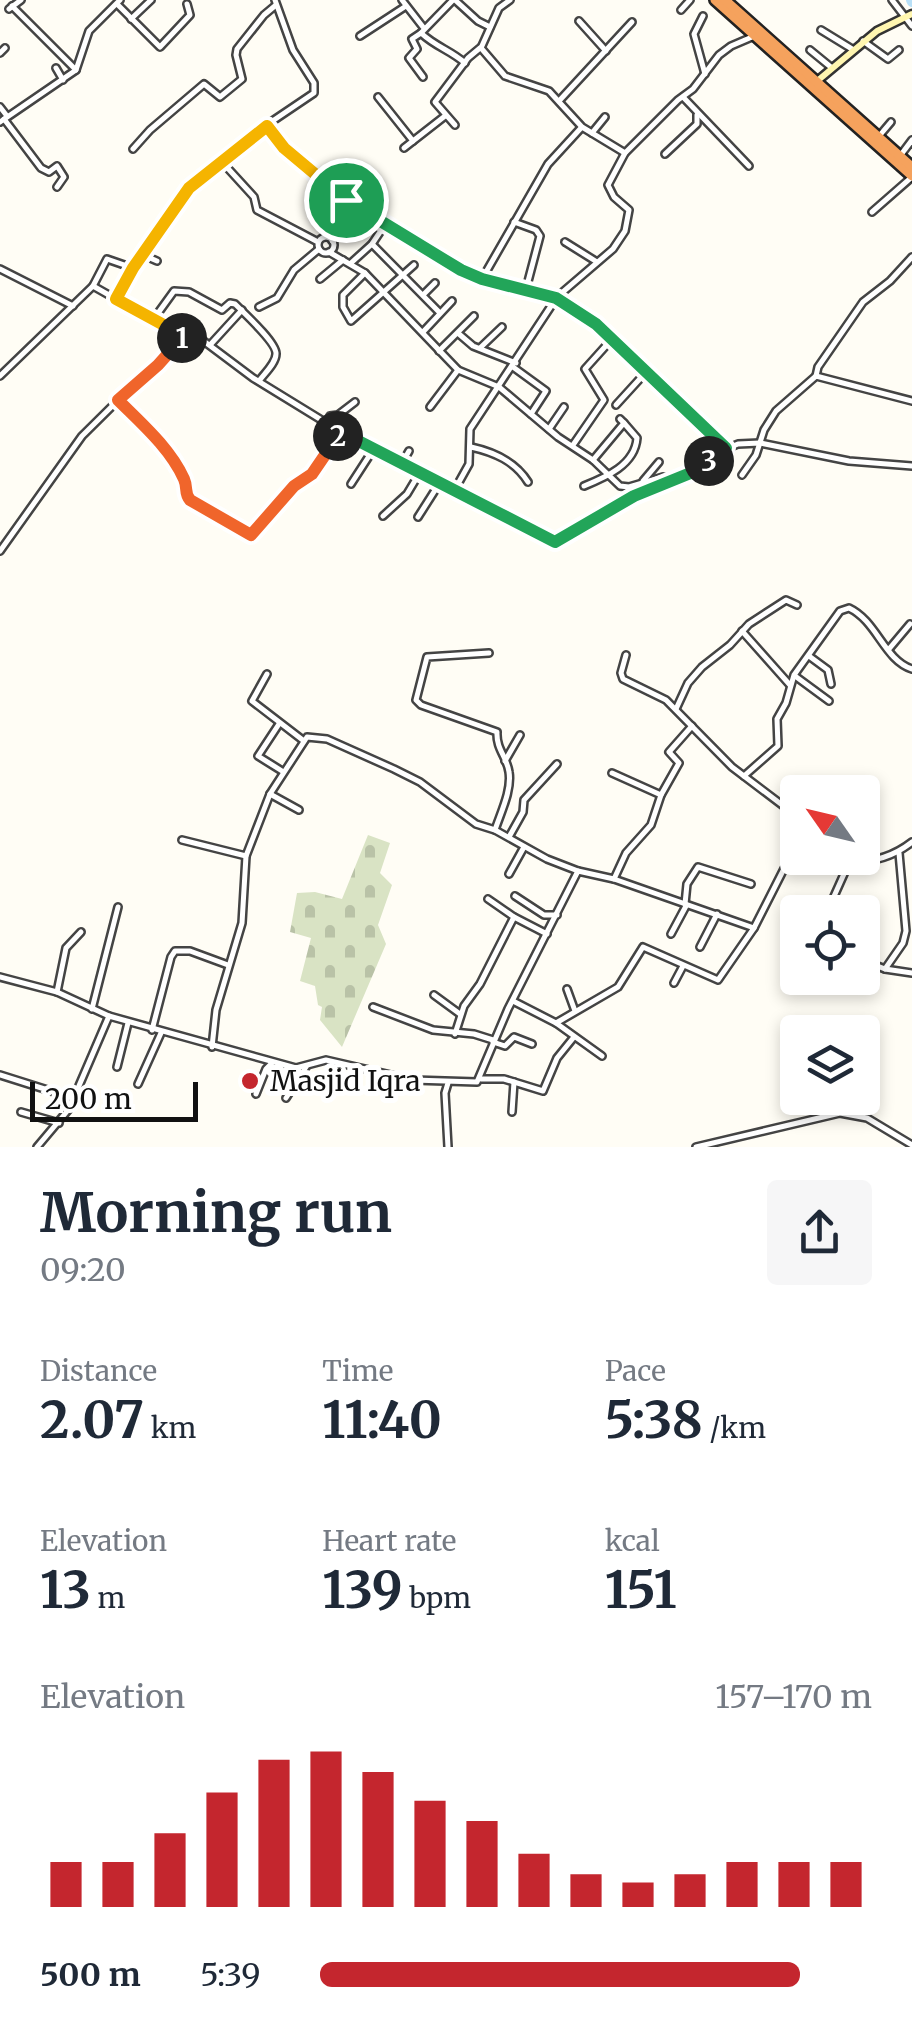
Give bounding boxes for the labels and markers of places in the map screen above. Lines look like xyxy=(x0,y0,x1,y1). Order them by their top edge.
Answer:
pin xyxy=(304,158,389,243)
pin: 1 xyxy=(157,313,207,363)
pin: 2 xyxy=(313,411,363,461)
pin: 3 xyxy=(684,436,734,486)
place label: Masjid Iqra xyxy=(270,1063,421,1099)
marker: Masjid Iqra xyxy=(239,1070,261,1092)

